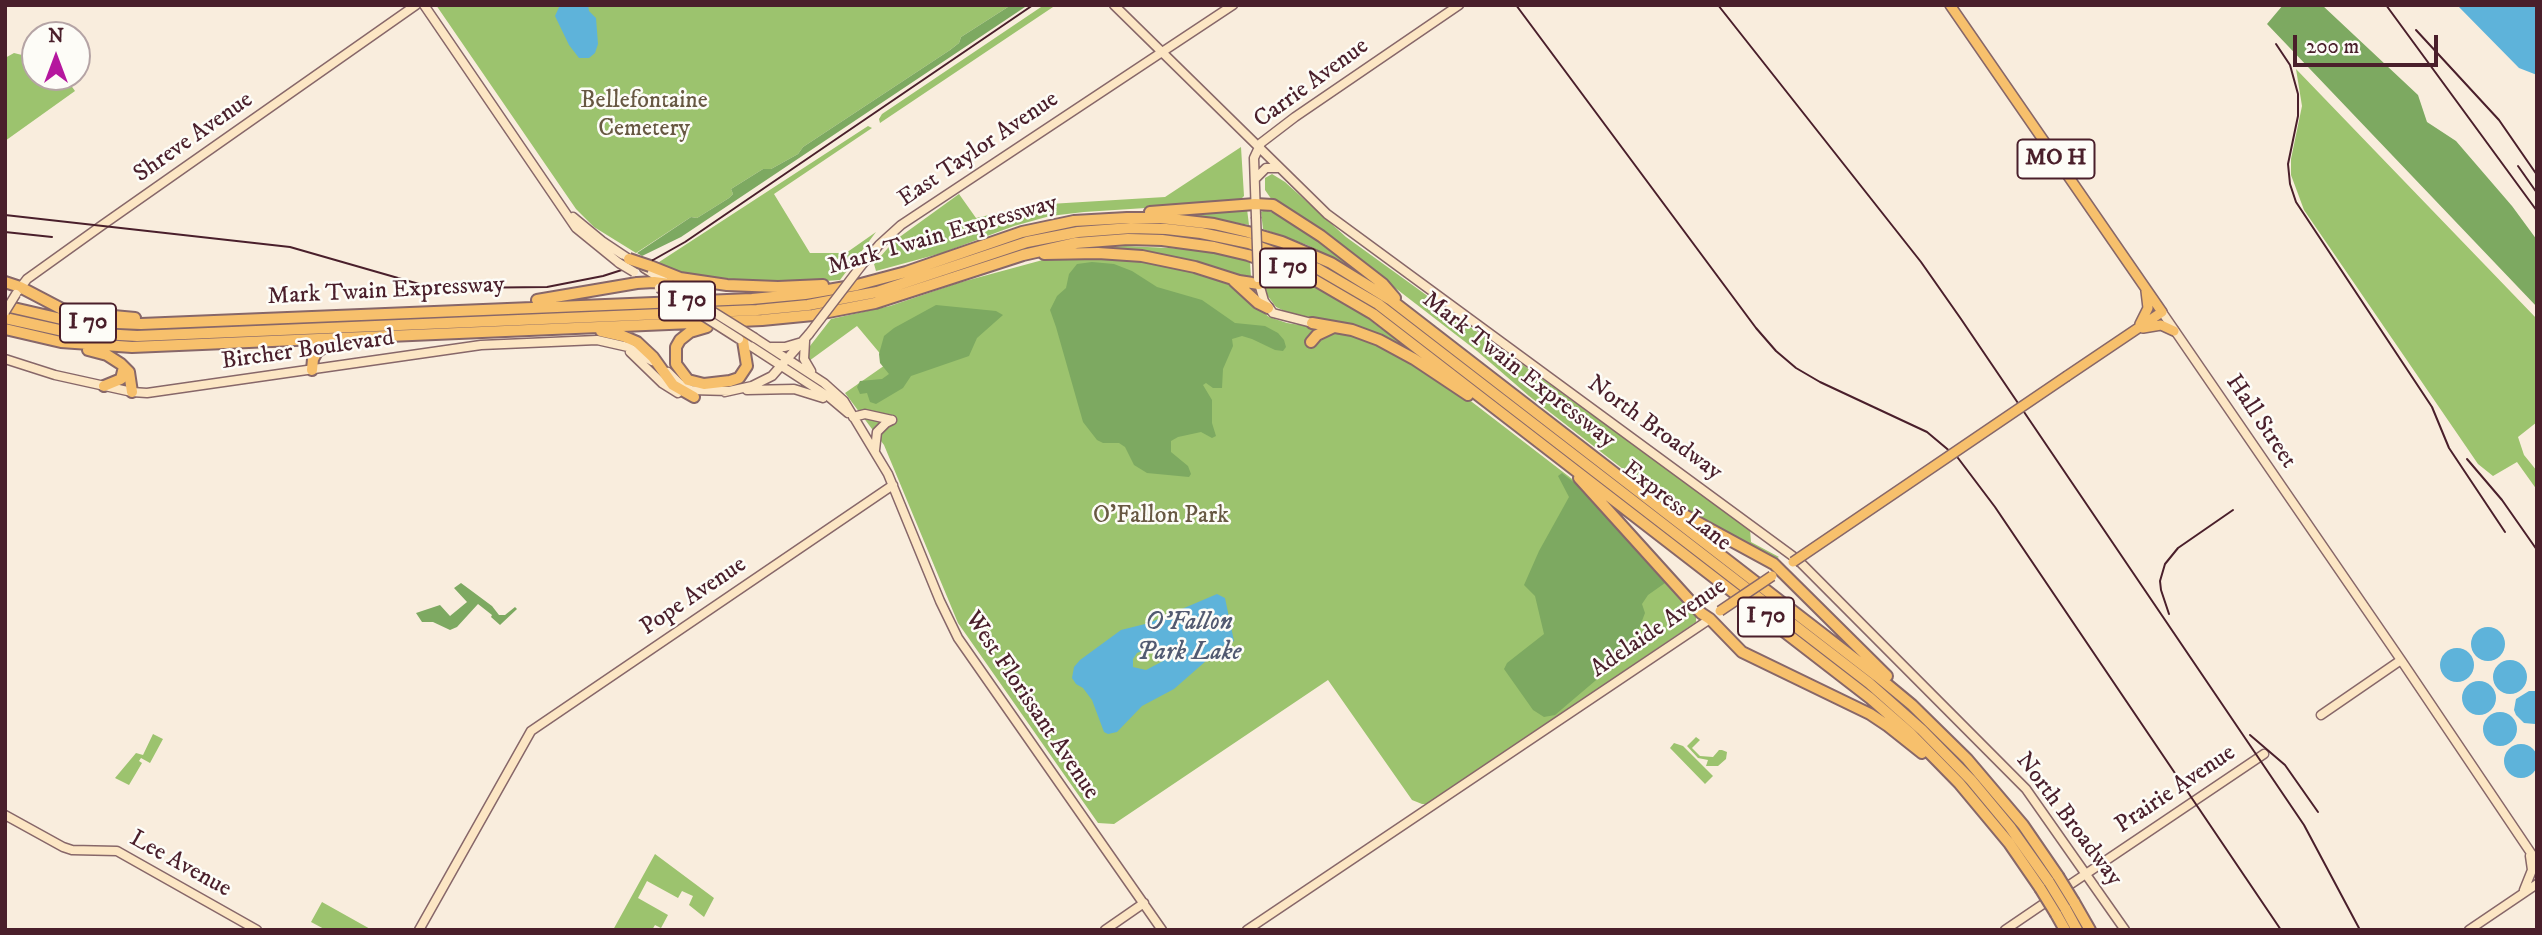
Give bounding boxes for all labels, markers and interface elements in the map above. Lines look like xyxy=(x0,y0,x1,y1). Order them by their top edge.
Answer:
north arrow xyxy=(21,21,91,91)
scale bar xyxy=(2297,21,2442,65)
text: N xyxy=(48,25,64,48)
street label: Carrie Avenue xyxy=(1249,33,1375,135)
text: 200 m xyxy=(2306,34,2359,60)
street label: Shreve Avenue xyxy=(129,86,259,190)
street label: East Taylor Avenue xyxy=(893,86,1065,214)
park label: Bellefontaine Cemetery xyxy=(580,88,708,144)
road number: MO H xyxy=(2018,140,2094,178)
street label: Mark Twain Expressway xyxy=(825,189,1061,283)
road number: I 70 xyxy=(1260,248,1316,288)
street label: Mark Twain Expressway xyxy=(267,271,505,313)
road number: I 70 xyxy=(659,282,715,320)
street label: Mark Twain Expressway xyxy=(1416,287,1620,455)
road number: I 70 xyxy=(60,304,116,342)
street label: Bircher Boulevard xyxy=(220,325,396,377)
street label: North Broadway xyxy=(1581,370,1727,488)
street label: Hall Street xyxy=(2218,370,2302,474)
street label: Express Lane xyxy=(1616,455,1736,559)
park label: O'Fallon Park xyxy=(1093,503,1229,531)
street label: Pope Avenue xyxy=(636,551,752,643)
street label: Adelaide Avenue xyxy=(1586,573,1732,685)
road number: I 70 xyxy=(1738,597,1794,636)
street label: West Florissant Avenue xyxy=(957,606,1105,806)
water label: O'Fallon Park Lake xyxy=(1137,608,1241,670)
street label: Prairie Avenue xyxy=(2110,739,2242,841)
street label: North Broadway xyxy=(2008,748,2128,892)
street label: Lee Avenue xyxy=(124,825,236,905)

